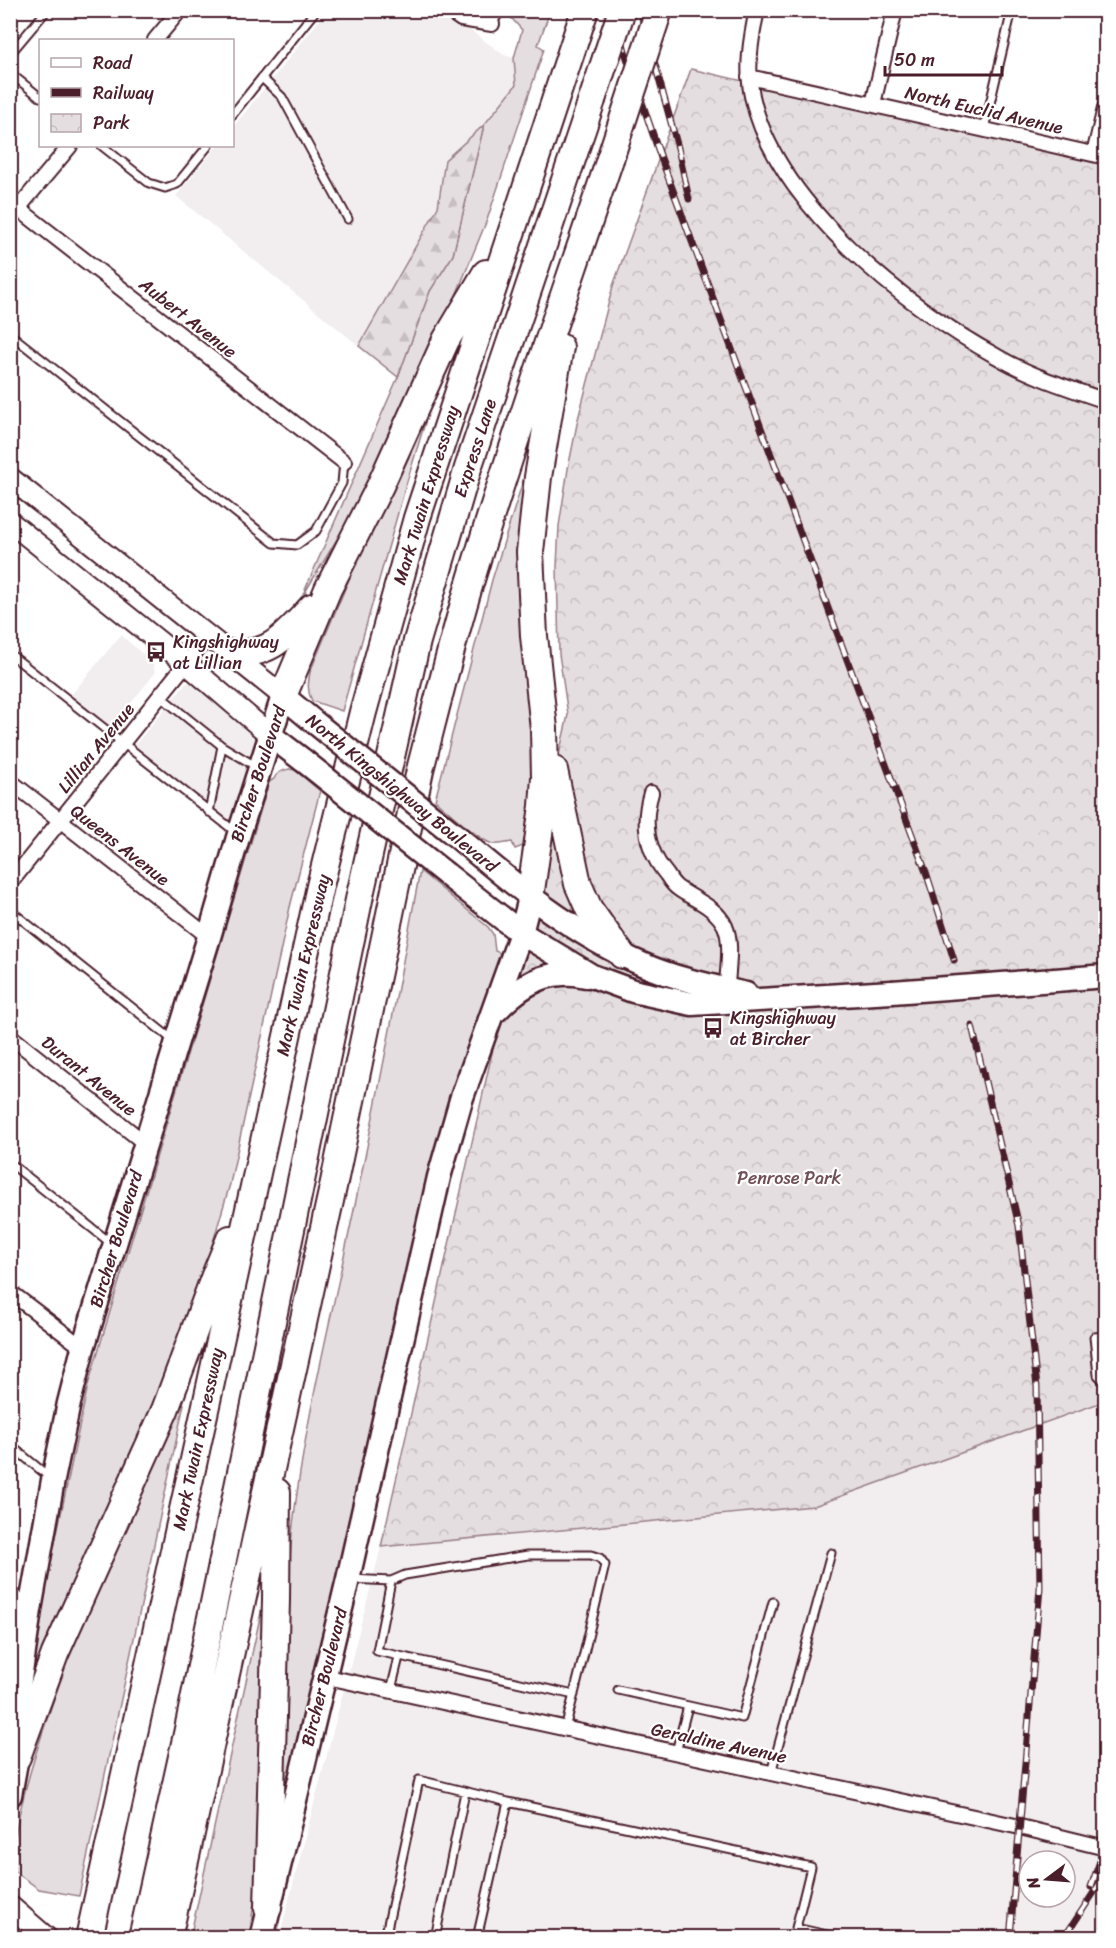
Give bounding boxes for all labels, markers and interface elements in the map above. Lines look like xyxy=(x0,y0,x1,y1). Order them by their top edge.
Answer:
legend xyxy=(39,39,234,147)
scale bar xyxy=(885,39,1002,77)
text: 50 m xyxy=(894,44,935,76)
text: Road xyxy=(93,47,133,79)
street label: North Euclid Avenue xyxy=(902,76,1066,144)
text: Railway xyxy=(93,77,155,109)
text: Park xyxy=(93,107,130,139)
street label: Aubert Avenue xyxy=(131,269,244,367)
street label: Express Lane xyxy=(444,394,506,502)
street label: Mark Twain Expressway xyxy=(384,401,469,589)
place label: Kingshighway at Lillian xyxy=(173,626,279,679)
bus stop icon: Kingshighway at Lillian xyxy=(144,640,168,664)
street label: Lillian Avenue xyxy=(49,695,143,801)
street label: Bircher Boulevard xyxy=(221,700,296,846)
street label: North Kingshighway Boulevard xyxy=(299,705,507,882)
street label: Queens Avenue xyxy=(63,796,177,895)
street label: Mark Twain Expressway xyxy=(267,870,340,1059)
place label: Kingshighway at Bircher xyxy=(730,1002,836,1055)
bus stop icon: Kingshighway at Bircher xyxy=(701,1016,725,1040)
street label: Durant Avenue xyxy=(34,1027,144,1125)
park label: Penrose Park xyxy=(737,1162,841,1194)
street label: Bircher Boulevard xyxy=(80,1165,152,1312)
street label: Mark Twain Expressway xyxy=(163,1344,233,1533)
street label: Bircher Boulevard xyxy=(291,1603,357,1750)
street label: Geraldine Avenue xyxy=(648,1713,790,1773)
north arrow xyxy=(1017,1849,1077,1909)
text: N xyxy=(1017,1873,1049,1893)

